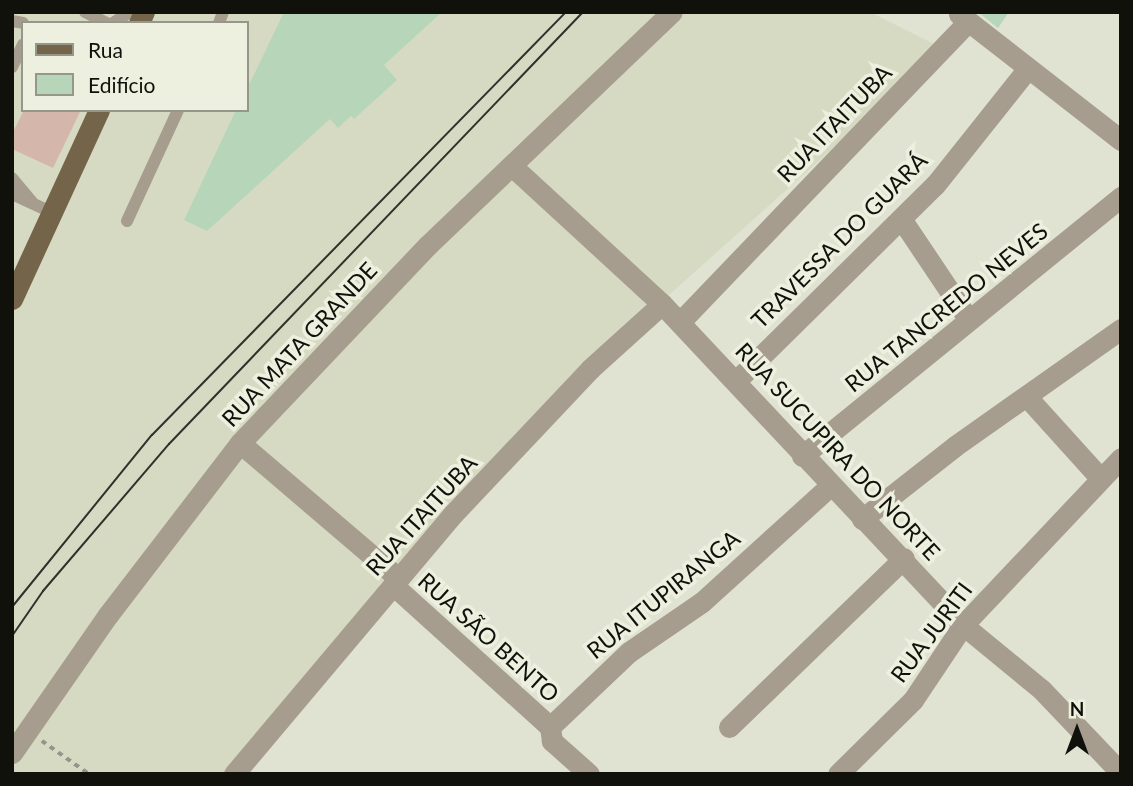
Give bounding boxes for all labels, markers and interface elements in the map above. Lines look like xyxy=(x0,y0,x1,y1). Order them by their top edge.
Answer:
legend xyxy=(21,21,248,112)
text: Rua xyxy=(88,37,123,62)
street label: RUA ITAITUBA xyxy=(771,58,897,188)
text: Edifício xyxy=(88,72,155,97)
street label: TRAVESSA DO GUARÁ xyxy=(745,146,933,334)
street label: RUA TANCREDO NEVES xyxy=(838,216,1054,398)
street label: RUA MATA GRANDE xyxy=(215,256,383,432)
street label: RUA SUCUPIRA DO NORTE xyxy=(729,336,947,566)
street label: RUA ITAITUBA xyxy=(359,449,483,581)
street label: RUA ITUPIRANGA xyxy=(581,524,745,664)
street label: RUA SÃO BENTO xyxy=(413,566,565,708)
street label: RUA JURITI xyxy=(884,576,978,688)
north arrow xyxy=(1042,695,1112,765)
text: N xyxy=(1070,697,1084,720)

